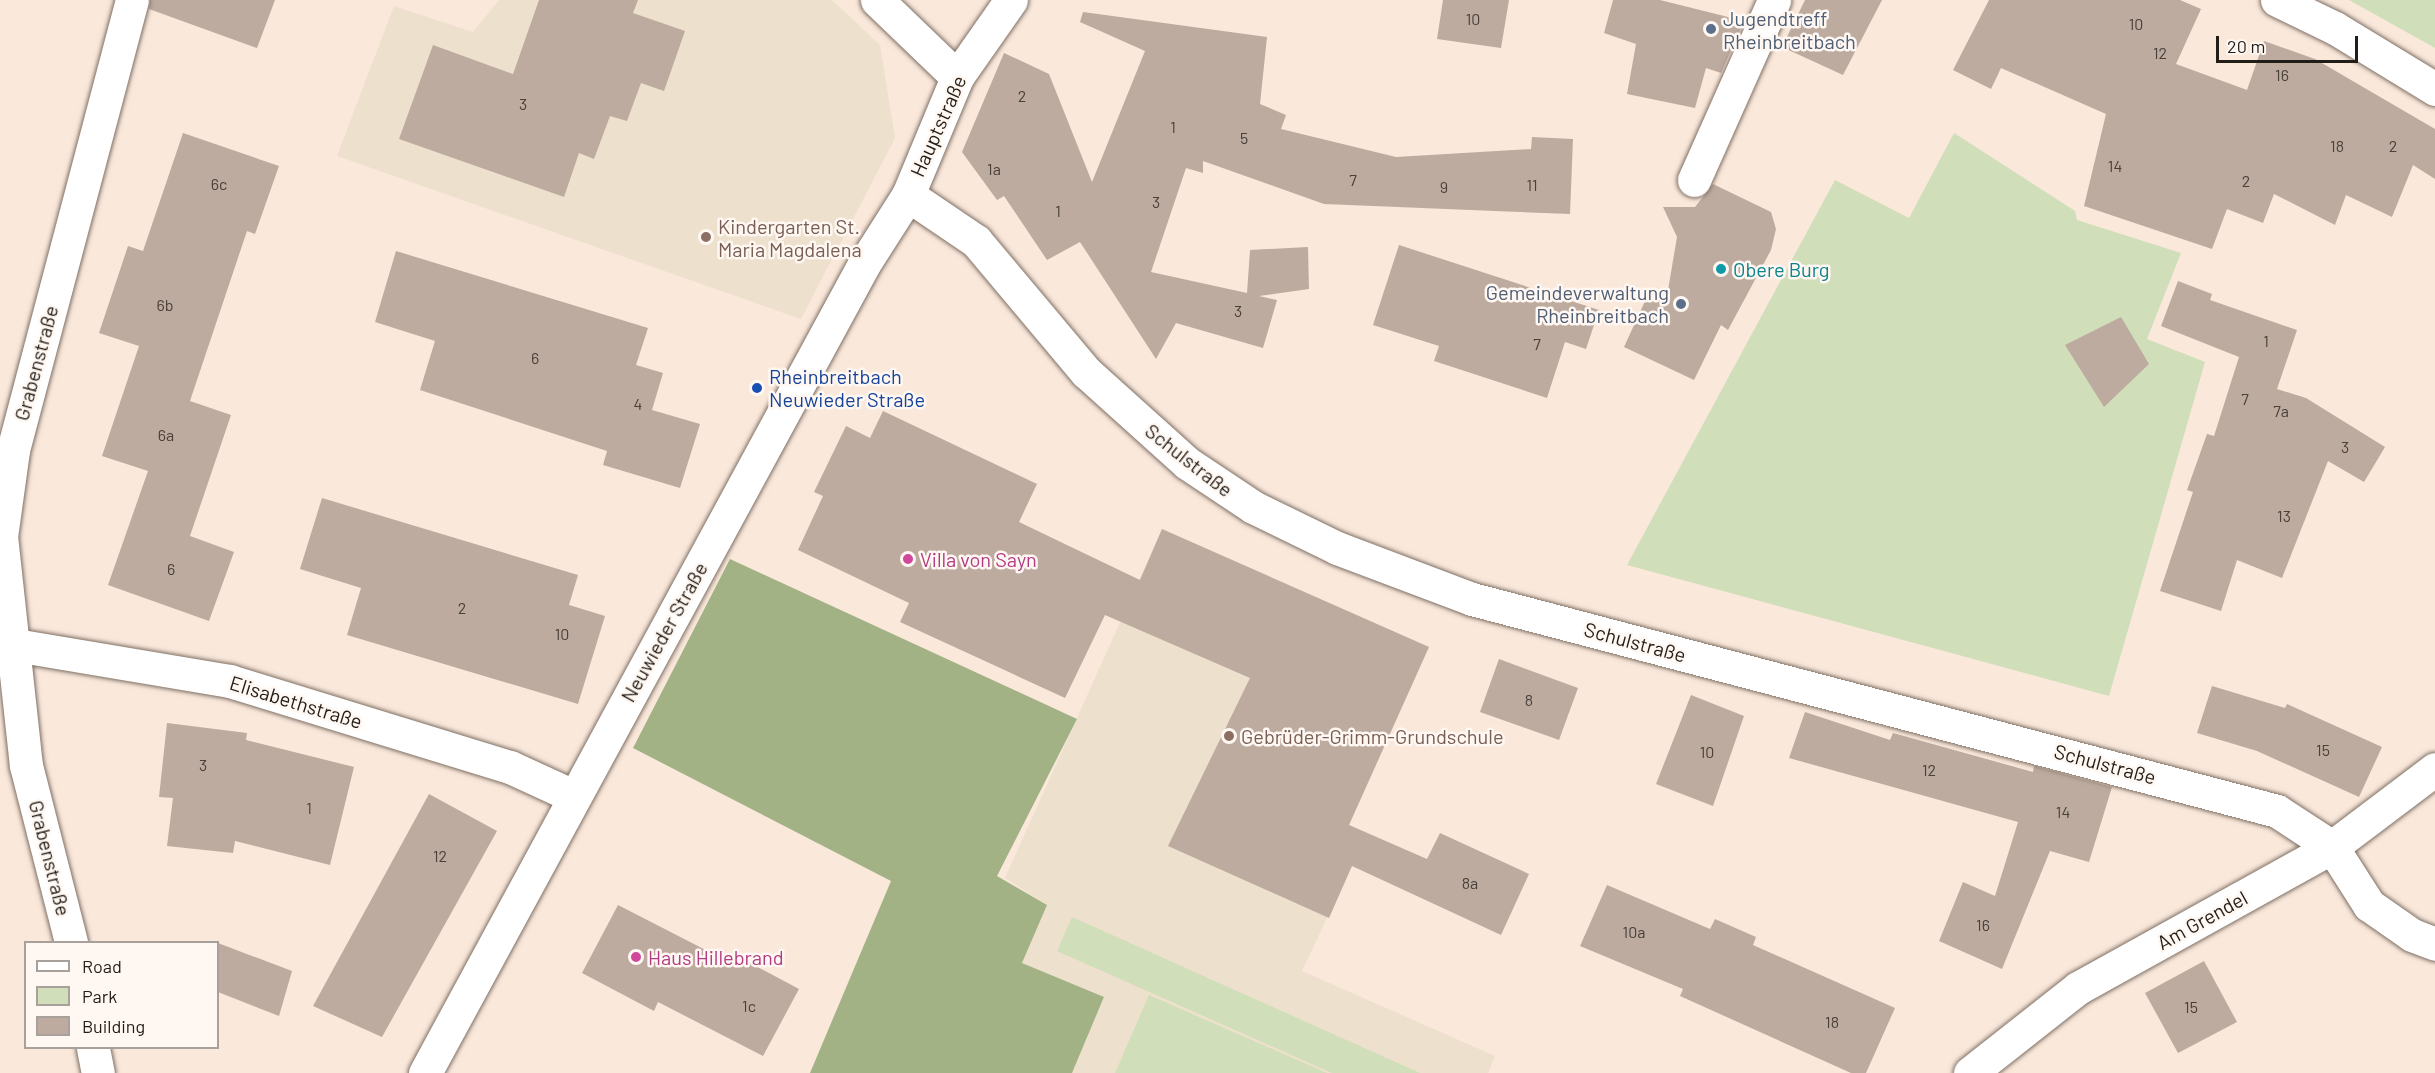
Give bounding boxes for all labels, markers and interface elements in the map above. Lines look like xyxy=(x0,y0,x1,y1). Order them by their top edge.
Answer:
place label: Jugendtreff Rheinbreitbach xyxy=(1723,6,1856,53)
house number: 10 xyxy=(1466,9,1480,29)
house number: 10 xyxy=(2129,14,2143,34)
marker: Jugendtreff Rheinbreitbach xyxy=(1704,22,1718,36)
scale bar xyxy=(2219,24,2362,62)
text: 20 m xyxy=(2227,35,2265,57)
house number: 12 xyxy=(2153,43,2167,63)
house number: 16 xyxy=(2275,65,2289,85)
street label: Hauptstraße xyxy=(905,72,971,180)
house number: 2 xyxy=(1018,86,1026,106)
house number: 3 xyxy=(519,94,527,114)
house number: 1 xyxy=(1170,117,1176,137)
house number: 5 xyxy=(1240,128,1248,148)
house number: 18 xyxy=(2330,136,2344,156)
house number: 2 xyxy=(2389,136,2397,156)
house number: 14 xyxy=(2108,156,2122,176)
house number: 1a xyxy=(987,159,1001,179)
house number: 7 xyxy=(1349,170,1357,190)
house number: 2 xyxy=(2242,171,2250,191)
house number: 6c xyxy=(211,174,227,194)
house number: 11 xyxy=(1526,175,1538,195)
house number: 9 xyxy=(1440,177,1448,197)
house number: 3 xyxy=(1152,192,1160,212)
house number: 1 xyxy=(1055,201,1061,221)
place label: Kindergarten St. Maria Magdalena xyxy=(718,214,862,261)
marker: Kindergarten St. Maria Magdalena xyxy=(699,230,713,244)
place label: Obere Burg xyxy=(1733,257,1829,281)
marker: Obere Burg xyxy=(1714,262,1728,276)
place label: Gemeindeverwaltung Rheinbreitbach xyxy=(1486,280,1669,327)
house number: 6b xyxy=(157,295,173,315)
marker: Gemeindeverwaltung Rheinbreitbach xyxy=(1674,297,1688,311)
house number: 3 xyxy=(1234,301,1242,321)
street label: Grabenstraße xyxy=(9,303,63,423)
house number: 1 xyxy=(2263,331,2269,351)
house number: 7 xyxy=(1533,334,1541,354)
house number: 6 xyxy=(531,348,539,368)
place label: Rheinbreitbach Neuwieder Straße xyxy=(769,365,925,412)
marker: Rheinbreitbach Neuwieder Straße xyxy=(750,381,764,395)
house number: 7 xyxy=(2241,389,2249,409)
house number: 4 xyxy=(634,394,642,414)
house number: 7a xyxy=(2273,401,2289,421)
street label: Schulstraße xyxy=(1141,418,1237,502)
house number: 6a xyxy=(158,425,174,445)
house number: 3 xyxy=(2341,437,2349,457)
house number: 13 xyxy=(2277,506,2291,526)
place label: Villa von Sayn xyxy=(920,547,1037,571)
marker: Villa von Sayn xyxy=(901,552,915,566)
street label: Neuwieder Straße xyxy=(616,558,712,706)
house number: 6 xyxy=(167,559,175,579)
house number: 2 xyxy=(458,598,466,618)
street label: Schulstraße xyxy=(1582,617,1688,667)
house number: 10 xyxy=(555,624,569,644)
street label: Elisabethstraße xyxy=(227,670,365,734)
house number: 8 xyxy=(1525,690,1533,710)
place label: Gebrüder-Grimm-Grundschule xyxy=(1241,724,1504,748)
marker: Gebrüder-Grimm-Grundschule xyxy=(1222,729,1236,743)
street label: Schulstraße xyxy=(2052,739,2158,789)
house number: 15 xyxy=(2316,740,2330,760)
house number: 10 xyxy=(1700,742,1714,762)
house number: 3 xyxy=(199,755,207,775)
house number: 12 xyxy=(1922,760,1936,780)
street label: Grabenstraße xyxy=(24,798,76,918)
house number: 1 xyxy=(306,798,312,818)
house number: 14 xyxy=(2056,802,2070,822)
house number: 12 xyxy=(433,846,447,866)
house number: 8a xyxy=(1462,873,1478,893)
street label: Am Grendel xyxy=(2153,885,2251,955)
house number: 16 xyxy=(1976,915,1990,935)
house number: 10a xyxy=(1623,922,1645,942)
legend xyxy=(24,941,219,1049)
place label: Haus Hillebrand xyxy=(648,945,784,969)
marker: Haus Hillebrand xyxy=(629,950,643,964)
text: Road xyxy=(82,955,122,977)
text: Park xyxy=(82,985,117,1007)
house number: 1c xyxy=(742,996,756,1016)
house number: 15 xyxy=(2184,997,2198,1017)
house number: 18 xyxy=(1825,1012,1839,1032)
text: Building xyxy=(82,1015,145,1037)

